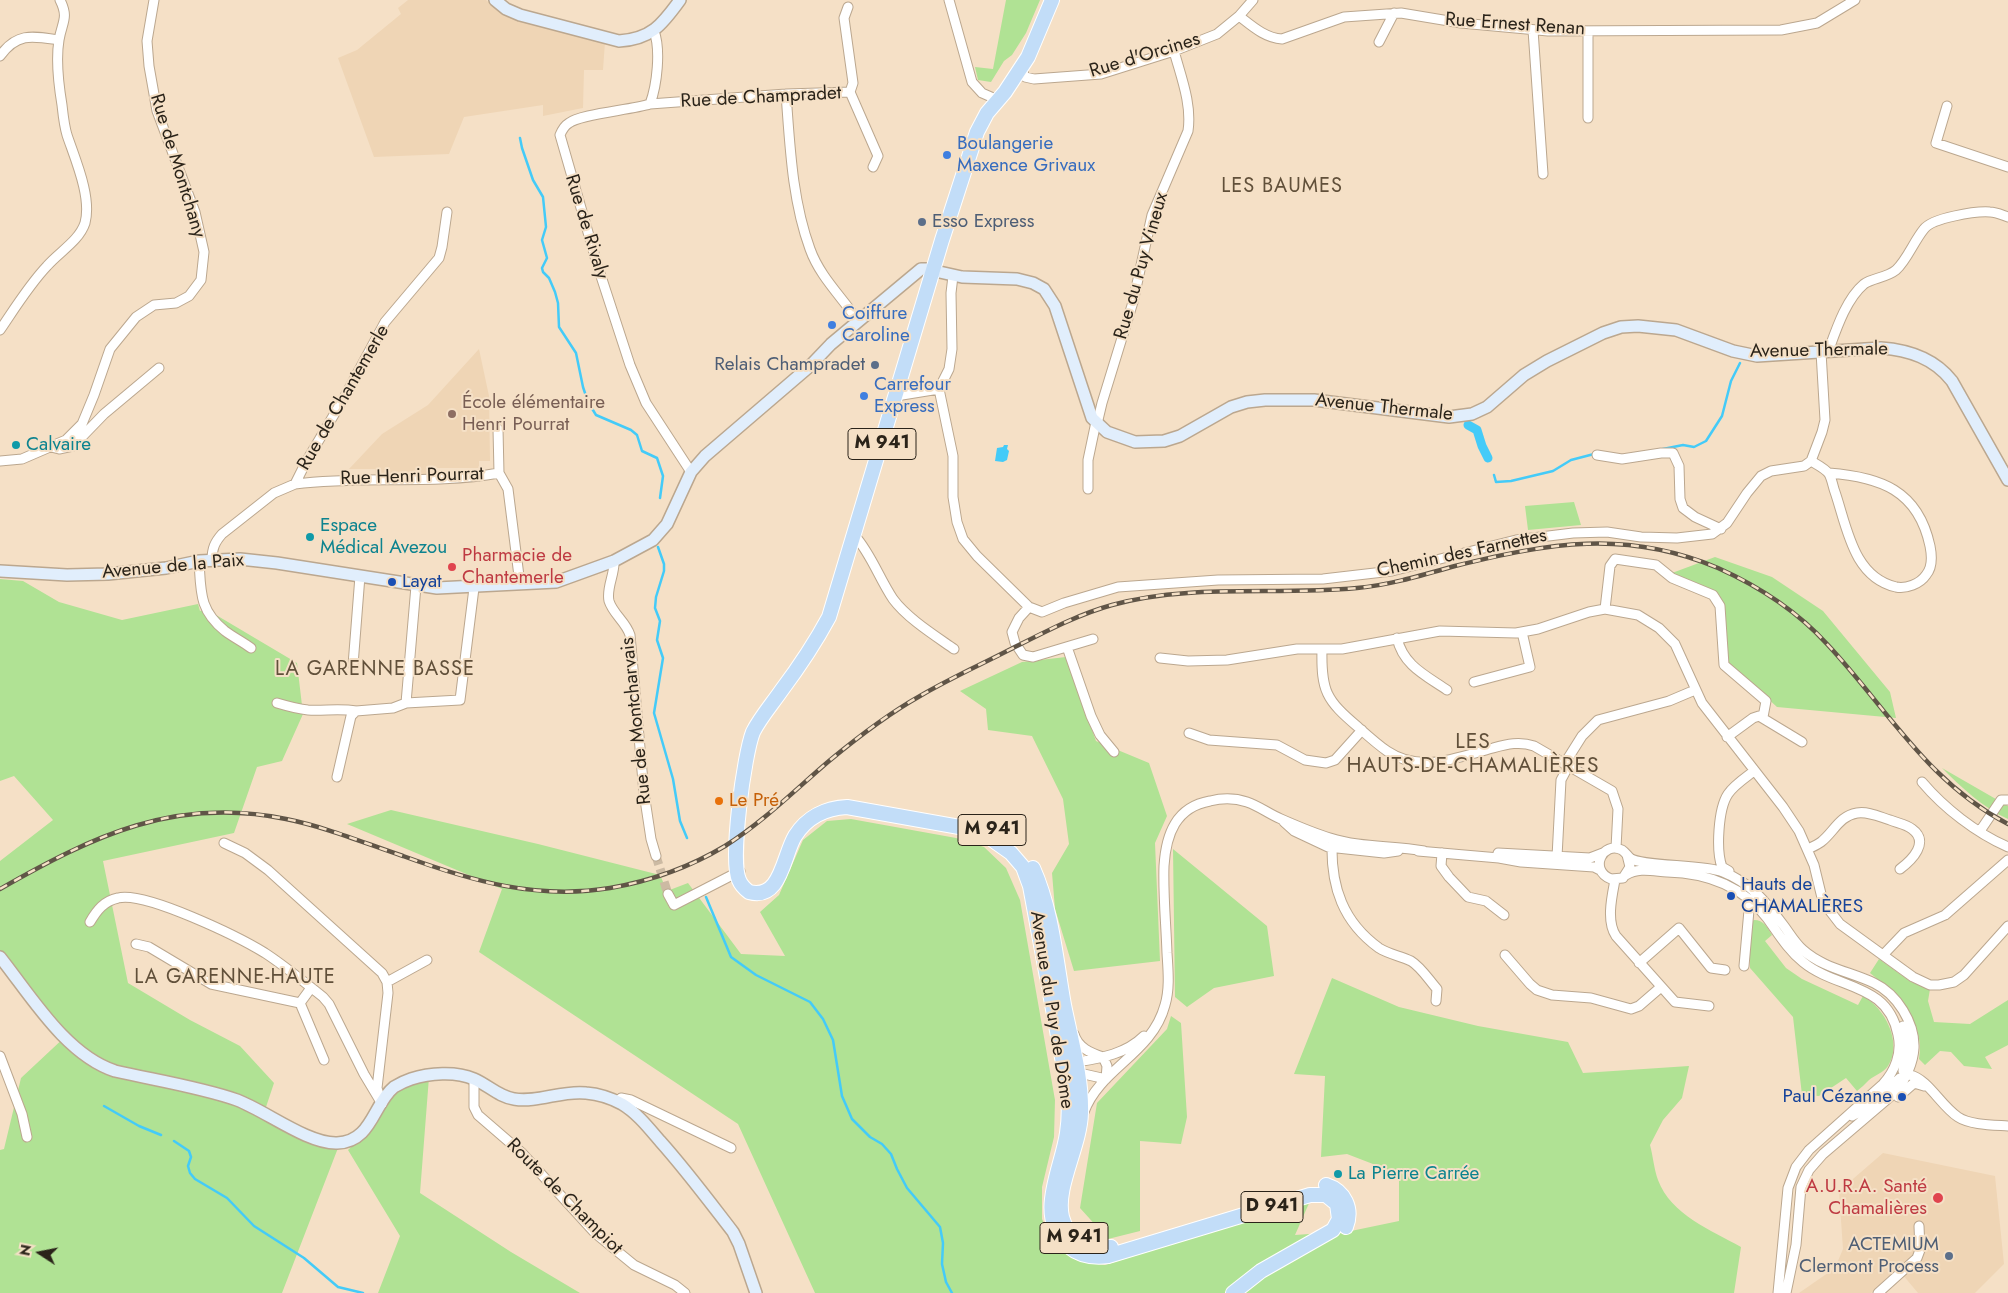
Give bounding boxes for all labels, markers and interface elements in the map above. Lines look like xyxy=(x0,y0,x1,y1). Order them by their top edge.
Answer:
street label: Rue Ernest Renan xyxy=(1444,9,1586,41)
street label: Rue d'Orcines xyxy=(1087,28,1203,84)
street label: Rue de Champradet xyxy=(680,82,842,114)
street label: Rue de Montchany xyxy=(144,91,210,241)
place label: Boulangerie Maxence Grivaux xyxy=(957,133,1095,177)
marker: Boulangerie Maxence Grivaux xyxy=(941,149,953,161)
street label: Rue de Rivaly xyxy=(559,172,613,282)
district label: LES BAUMES xyxy=(1220,175,1344,199)
street label: Rue du Puy Vineux xyxy=(1110,190,1174,342)
place label: Esso Express xyxy=(932,211,1034,233)
marker: Esso Express xyxy=(916,216,928,228)
place label: Coiffure Caroline xyxy=(842,303,910,347)
marker: Coiffure Caroline xyxy=(826,319,838,331)
street label: Rue de Chantemerle xyxy=(293,321,395,475)
street label: Avenue Thermale xyxy=(1750,338,1888,364)
place label: Relais Champradet xyxy=(714,354,865,376)
marker: Relais Champradet xyxy=(869,359,881,371)
place label: Carrefour Express xyxy=(874,374,951,418)
street label: Avenue Thermale xyxy=(1314,389,1454,427)
marker: Carrefour Express xyxy=(858,390,870,402)
place label: École élémentaire Henri Pourrat xyxy=(462,392,605,436)
marker: École élémentaire Henri Pourrat xyxy=(446,408,458,420)
road number: M 941 xyxy=(848,428,916,459)
place label: Calvaire xyxy=(26,434,91,456)
marker: Calvaire xyxy=(10,439,22,451)
street label: Rue Henri Pourrat xyxy=(340,463,484,491)
place label: Espace Médical Avezou xyxy=(320,515,447,559)
street label: Chemin des Farnettes xyxy=(1375,525,1549,583)
marker: Espace Médical Avezou xyxy=(304,531,316,543)
place label: Pharmacie de Chantemerle xyxy=(462,545,572,589)
street label: Avenue de la Paix xyxy=(101,549,245,585)
marker: Pharmacie de Chantemerle xyxy=(446,561,458,573)
place label: Layat xyxy=(402,571,442,593)
marker: Layat xyxy=(386,576,398,588)
street label: Rue de Montcharvais xyxy=(617,636,657,806)
district label: LA GARENNE BASSE xyxy=(273,658,477,682)
district label: LES HAUTS-DE-CHAMALIÈRES xyxy=(1344,730,1602,780)
place label: Le Pré xyxy=(729,790,779,812)
marker: Le Pré xyxy=(713,795,725,807)
road number: M 941 xyxy=(958,814,1026,846)
place label: Hauts de CHAMALIÈRES xyxy=(1741,874,1863,918)
marker: Hauts de CHAMALIÈRES xyxy=(1725,890,1737,902)
street label: Avenue du Puy de Dôme xyxy=(1024,910,1078,1110)
district label: LA GARENNE-HAUTE xyxy=(132,966,338,990)
place label: Paul Cézanne xyxy=(1783,1086,1892,1108)
marker: Paul Cézanne xyxy=(1896,1091,1908,1103)
street label: Route de Champiot xyxy=(501,1134,627,1260)
place label: La Pierre Carrée xyxy=(1348,1163,1479,1185)
marker: La Pierre Carrée xyxy=(1332,1168,1344,1180)
place label: A.U.R.A. Santé Chamalières xyxy=(1806,1176,1927,1220)
marker: A.U.R.A. Santé Chamalières xyxy=(1931,1191,1945,1205)
road number: D 941 xyxy=(1241,1192,1303,1222)
road number: M 941 xyxy=(1040,1222,1108,1254)
north arrow xyxy=(15,1228,65,1278)
place label: ACTEMIUM Clermont Process xyxy=(1799,1234,1939,1278)
text: N xyxy=(14,1243,36,1258)
marker: ACTEMIUM Clermont Process xyxy=(1943,1250,1955,1262)

